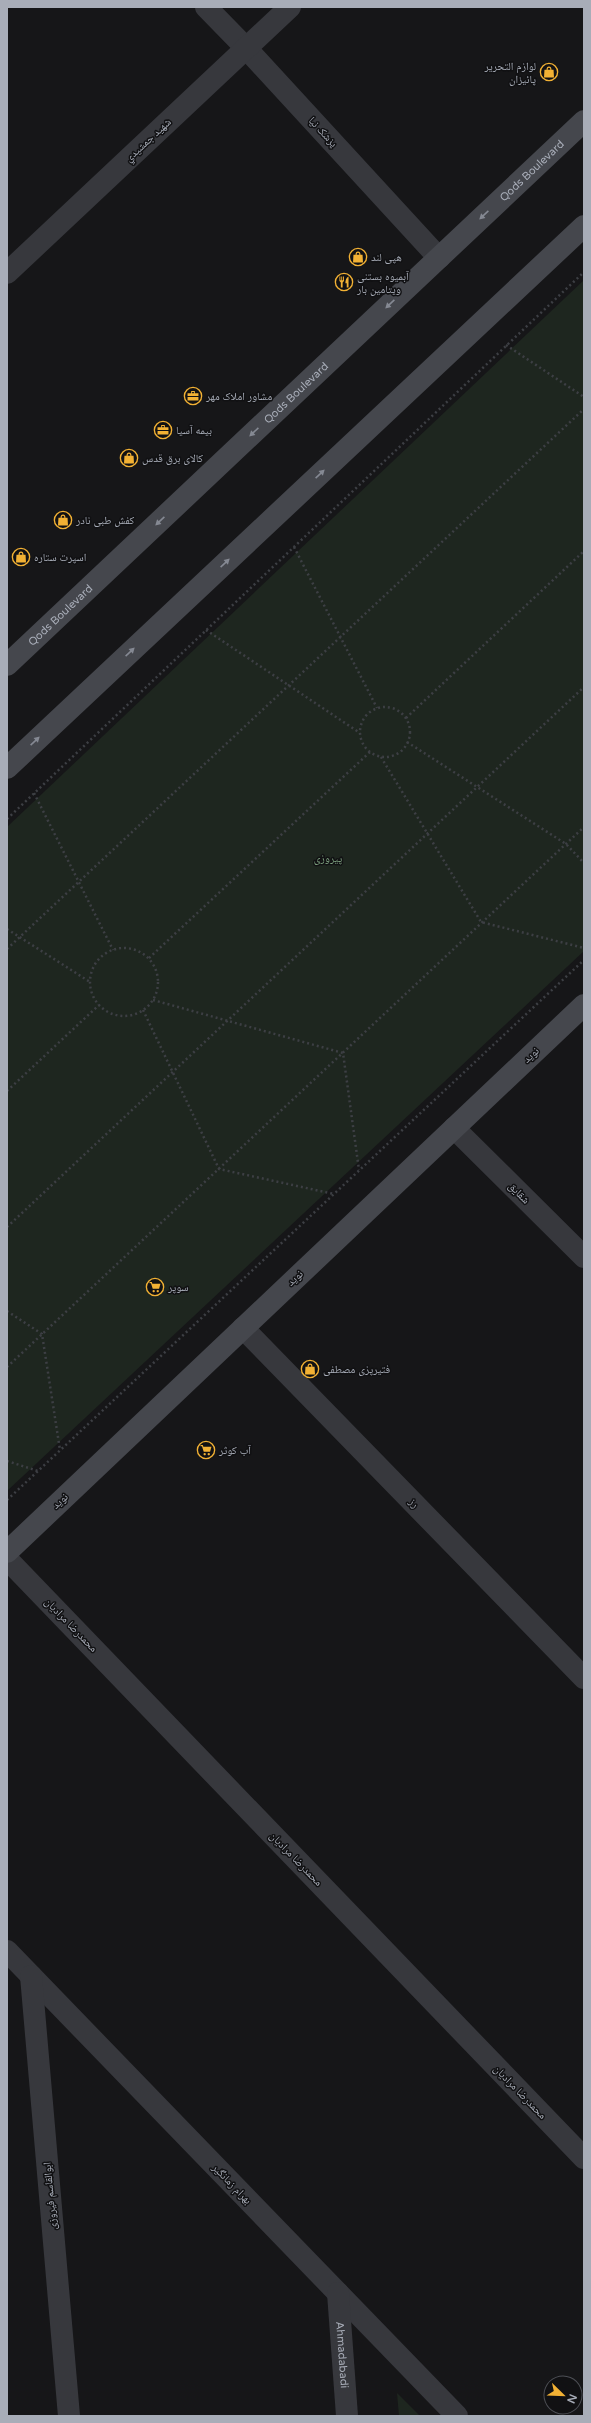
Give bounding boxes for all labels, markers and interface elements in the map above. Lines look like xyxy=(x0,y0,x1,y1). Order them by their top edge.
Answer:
place label: لوازم التحریر پائیزان xyxy=(484,60,536,86)
shop icon: لوازم التحریر پائیزان xyxy=(539,62,559,82)
street label: پزشک نیا xyxy=(306,114,340,150)
street label: شهيد جمشيدي xyxy=(122,115,175,166)
street label: Qods Boulevard xyxy=(497,137,566,204)
one-way arrow xyxy=(479,210,489,220)
shop icon: هپی لند xyxy=(348,247,368,267)
place label: هپی لند xyxy=(371,251,402,264)
place label: آبمیوه بستنی ویتامین بار xyxy=(356,270,409,296)
restaurant icon: آبمیوه بستنی ویتامین بار xyxy=(334,272,354,292)
one-way arrow xyxy=(385,299,394,308)
street label: Qods Boulevard xyxy=(261,359,331,426)
office icon: مشاور املاک مهر xyxy=(183,386,203,406)
place label: مشاور املاک مهر xyxy=(205,390,272,403)
office icon: بیمه آسیا xyxy=(153,420,173,440)
place label: بیمه آسیا xyxy=(176,424,212,437)
one-way arrow xyxy=(249,427,259,436)
shop icon: کالای برق قدس xyxy=(119,448,139,468)
place label: کالای برق قدس xyxy=(142,452,204,465)
one-way arrow xyxy=(315,469,325,479)
shop icon: کفش طبی نادر xyxy=(53,510,73,530)
place label: کفش طبی نادر xyxy=(75,514,135,527)
one-way arrow xyxy=(155,516,165,526)
shop icon: اسپرت ستاره xyxy=(11,547,31,567)
place label: اسپرت ستاره xyxy=(34,551,86,564)
one-way arrow xyxy=(220,558,230,568)
street label: Qods Boulevard xyxy=(25,582,95,648)
one-way arrow xyxy=(125,647,135,657)
one-way arrow xyxy=(31,737,40,746)
park label: پیروزی xyxy=(314,852,342,865)
street label: نوید xyxy=(520,1044,542,1066)
street label: شقایق xyxy=(506,1180,532,1206)
street label: نوید xyxy=(284,1267,306,1289)
supermarket icon: سوپر xyxy=(145,1277,165,1297)
place label: سوپر xyxy=(167,1281,189,1294)
shop icon: فتیرپزی مصطفی xyxy=(300,1359,320,1379)
place label: فتیرپزی مصطفی xyxy=(323,1363,391,1376)
supermarket icon: آب کوثر xyxy=(196,1440,216,1460)
place label: آب کوثر xyxy=(218,1444,251,1457)
street label: نوید xyxy=(49,1490,71,1512)
street label: رز xyxy=(406,1495,422,1511)
street label: محمدرضا مرادیان xyxy=(42,1595,100,1655)
street label: محمدرضا مرادیان xyxy=(267,1829,325,1889)
street label: محمدرضا مرادیان xyxy=(491,2062,549,2122)
street label: بهرام زمانگیر xyxy=(209,2160,254,2207)
street label: ابوالقاسم فیروزی xyxy=(41,2162,60,2230)
street label: Ahmadabadi xyxy=(334,2321,351,2389)
north arrow xyxy=(543,2375,583,2415)
text: N xyxy=(564,2392,579,2405)

